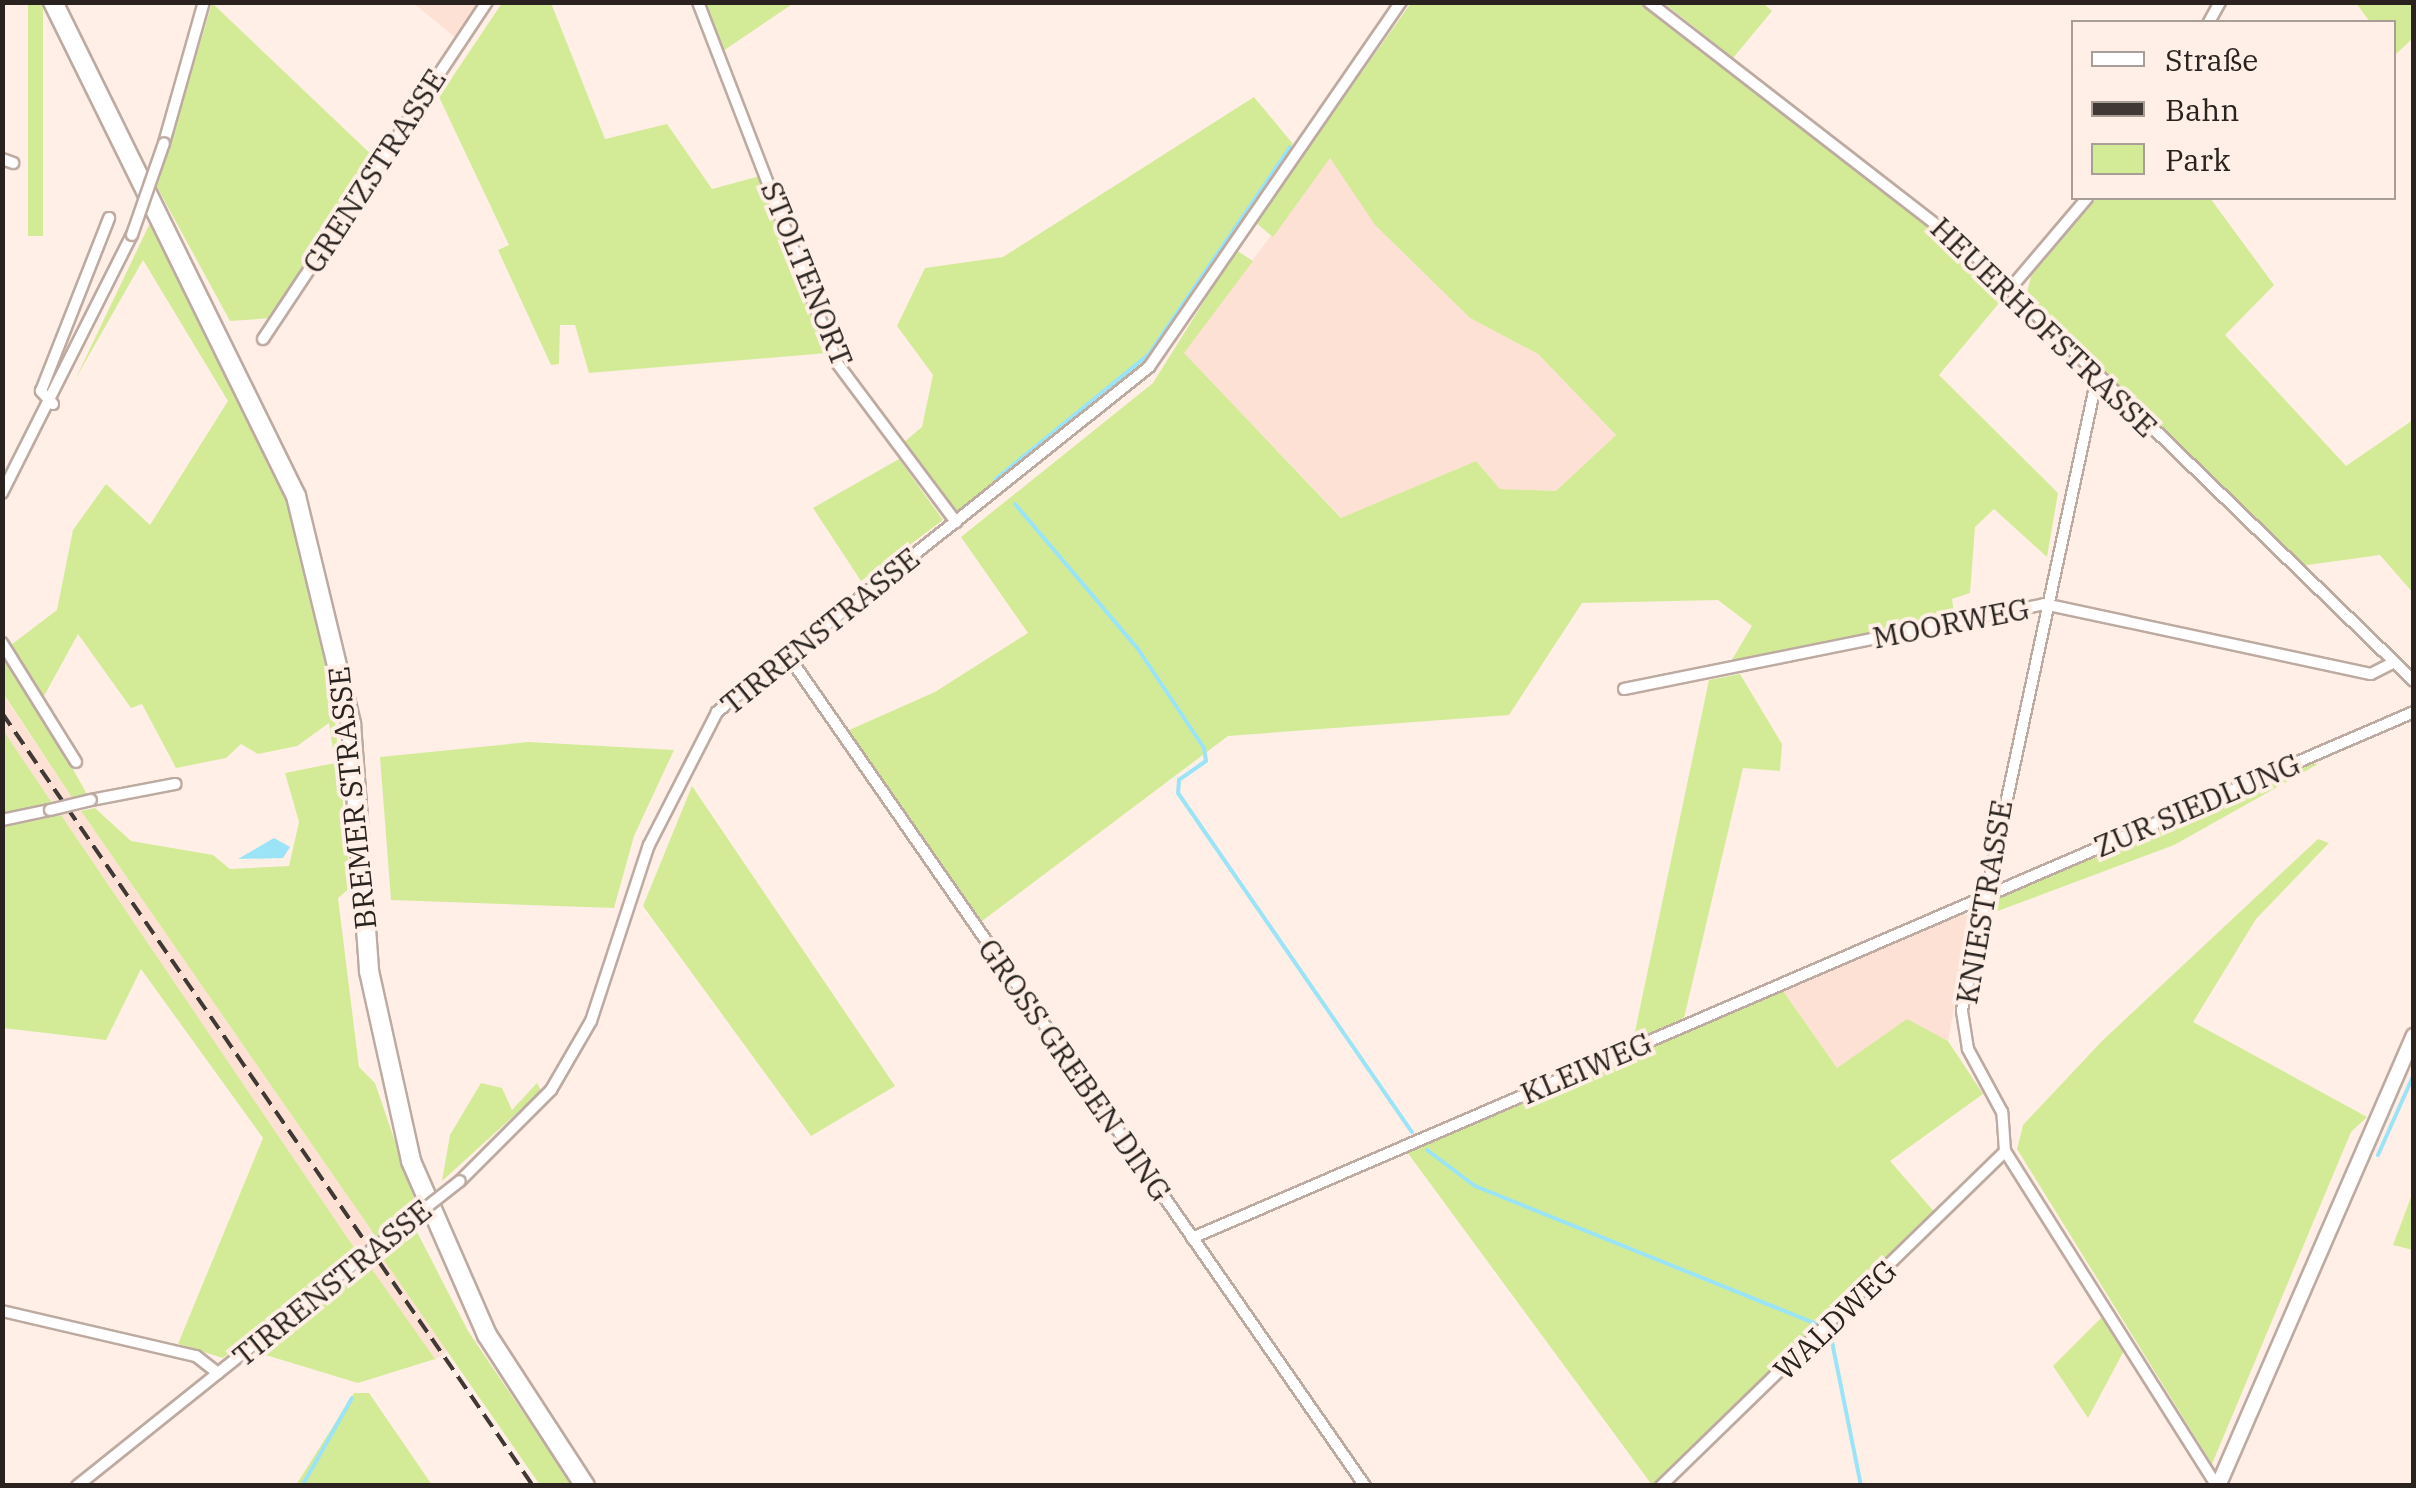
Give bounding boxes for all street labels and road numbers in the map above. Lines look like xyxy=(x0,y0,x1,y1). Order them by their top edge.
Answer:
street label: GRENZSTRASSE xyxy=(295,62,453,280)
street label: STOLTENORT xyxy=(754,176,860,372)
street label: HEUERHOFSTRASSE xyxy=(1923,210,2165,444)
street label: TIRRENSTRASSE xyxy=(713,540,927,722)
street label: MOORWEG xyxy=(1870,590,2032,656)
street label: BREMER STRASSE xyxy=(320,665,384,931)
street label: ZUR SIEDLUNG xyxy=(2089,745,2305,865)
street label: KNIESTRASSE xyxy=(1948,797,2020,1007)
street label: GROSS GREBEN DING xyxy=(971,932,1179,1208)
street label: KLEIWEG xyxy=(1515,1024,1657,1112)
street label: TIRRENSTRASSE xyxy=(225,1192,439,1374)
street label: WALDWEG xyxy=(1766,1253,1904,1387)

